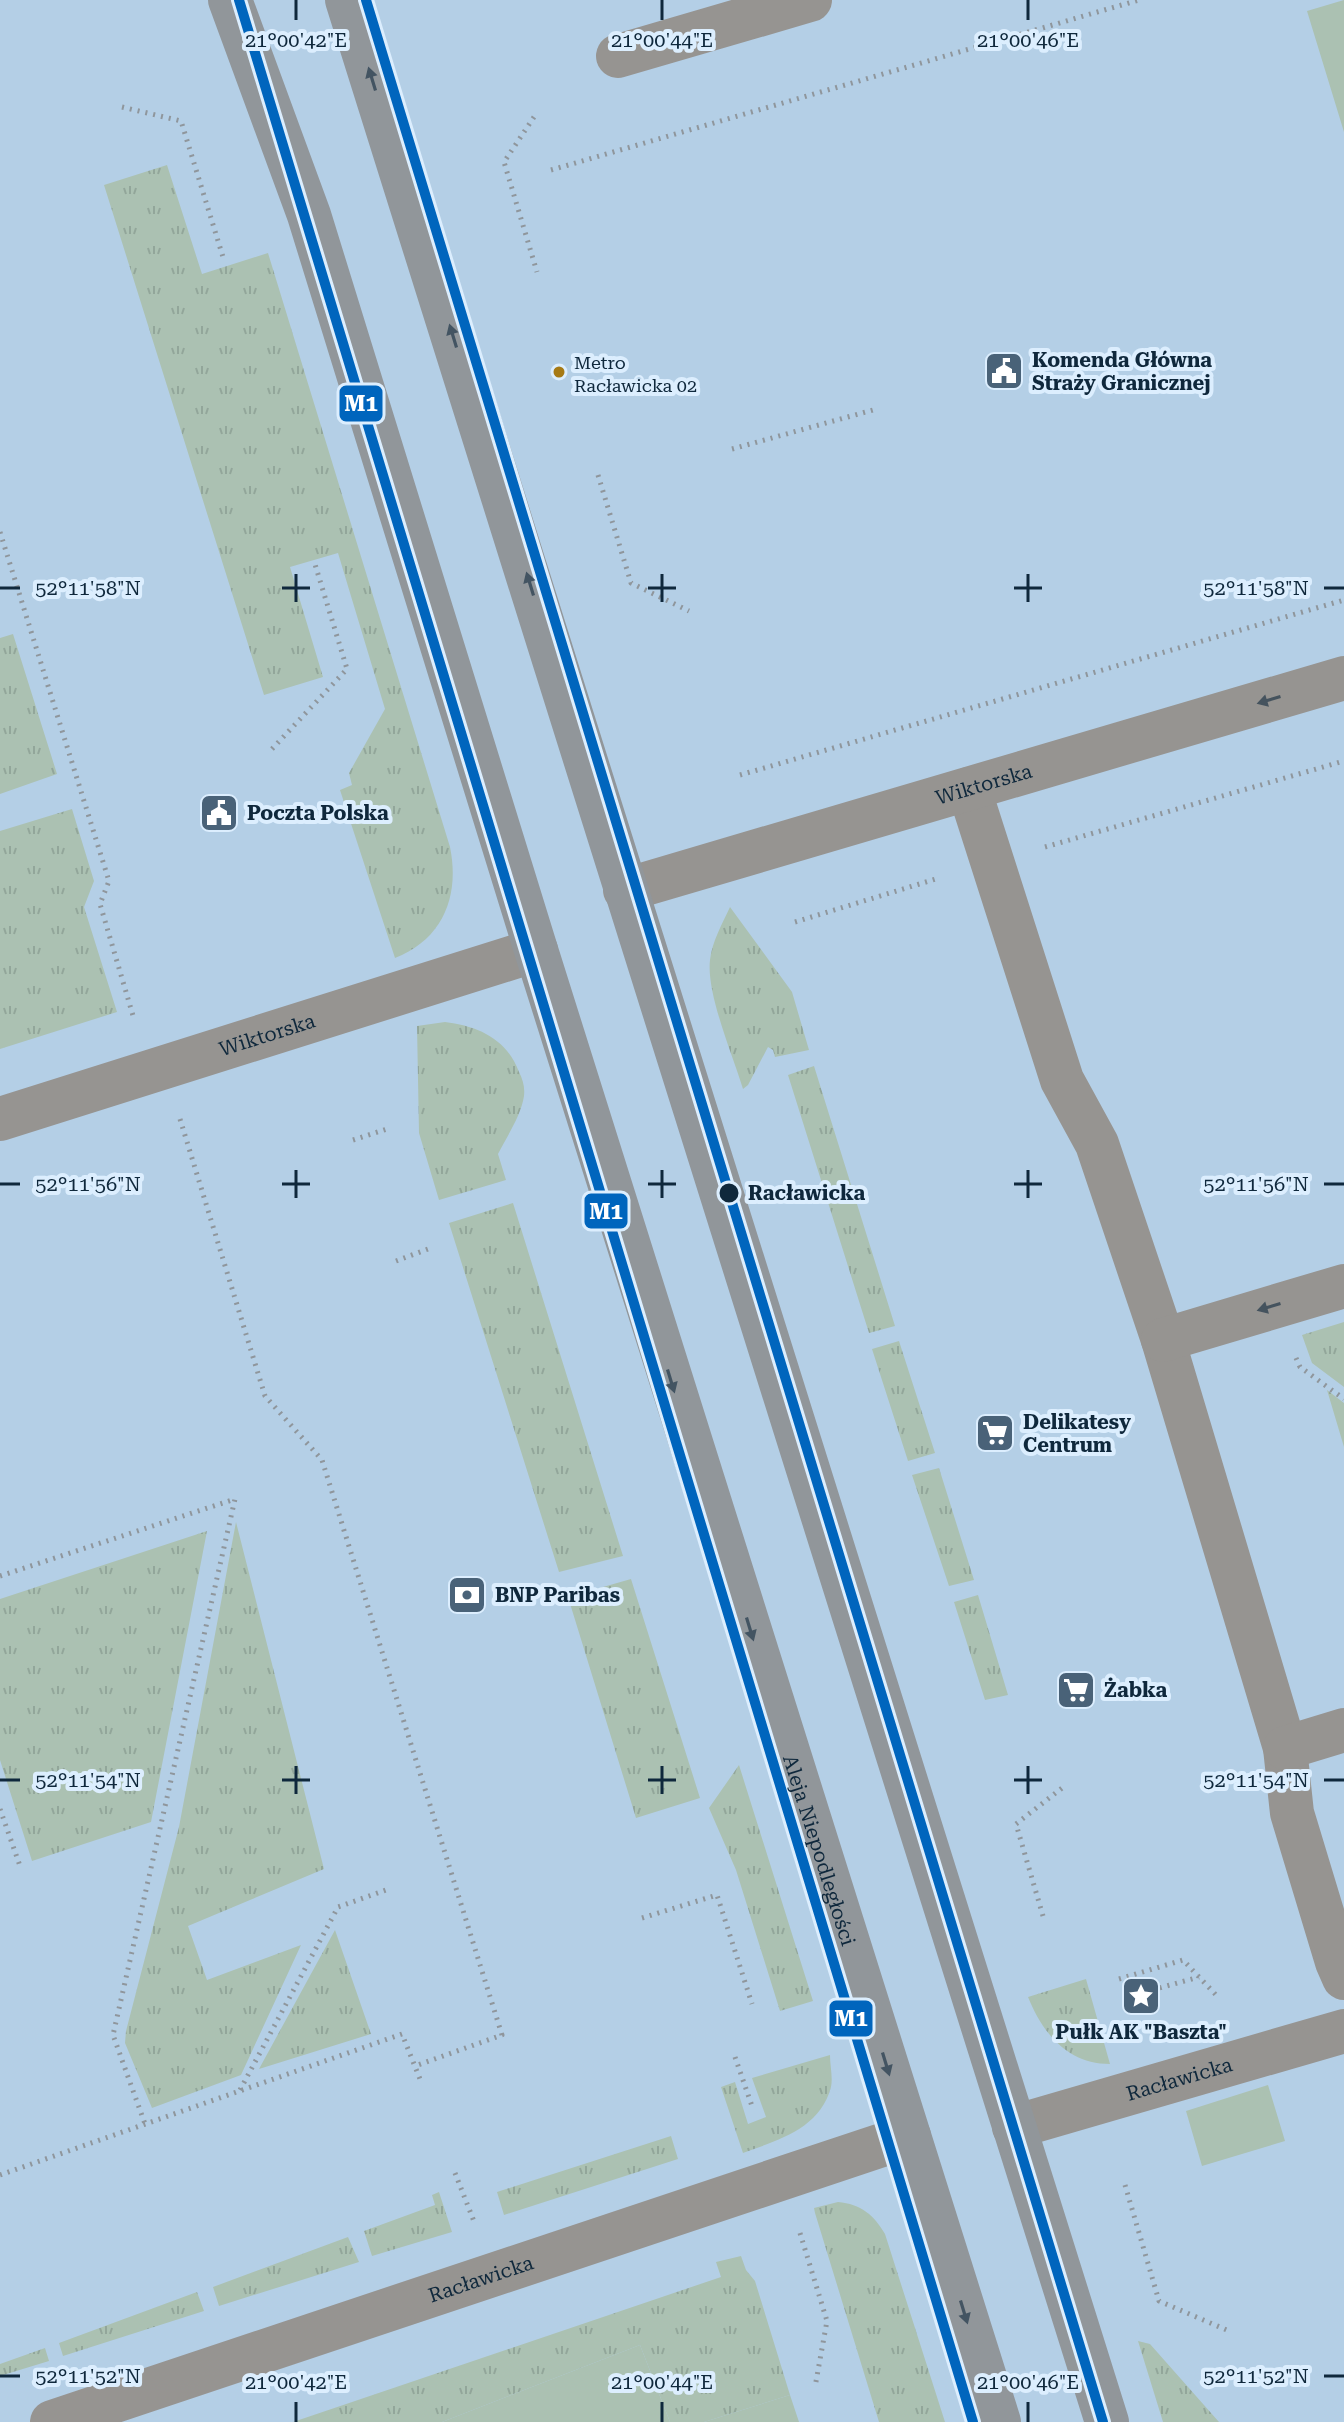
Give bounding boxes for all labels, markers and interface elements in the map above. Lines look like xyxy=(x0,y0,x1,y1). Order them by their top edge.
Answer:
text: 21°00'42"E xyxy=(245,28,347,52)
text: 21°00'44"E xyxy=(611,28,713,52)
text: 21°00'46"E xyxy=(977,28,1079,52)
one-way arrow xyxy=(365,66,378,90)
one-way arrow xyxy=(446,324,459,348)
place label: Komenda Główna Straży Granicznej xyxy=(1032,348,1212,395)
public building icon: Komenda Główna Straży Granicznej xyxy=(983,350,1025,392)
place label: Metro Racławicka 02 xyxy=(574,352,697,396)
marker: Metro Racławicka 02 xyxy=(551,364,567,380)
line badge: M1 xyxy=(338,384,384,423)
text: M1 xyxy=(344,391,378,416)
one-way arrow xyxy=(523,572,536,596)
text: 52°11'58"N xyxy=(35,576,141,600)
text: 52°11'58"N xyxy=(1203,576,1309,600)
one-way arrow xyxy=(1257,694,1281,707)
street label: Wiktorska xyxy=(933,759,1035,810)
public building icon: Poczta Polska xyxy=(198,792,240,834)
place label: Poczta Polska xyxy=(247,801,389,825)
street label: Wiktorska xyxy=(216,1008,318,1061)
text: 52°11'56"N xyxy=(35,1172,141,1196)
text: 52°11'56"N xyxy=(1203,1172,1309,1196)
marker: Racławicka xyxy=(717,1181,741,1205)
place label: Racławicka xyxy=(748,1181,865,1205)
line badge: M1 xyxy=(583,1192,629,1230)
text: M1 xyxy=(589,1199,623,1224)
one-way arrow xyxy=(1256,1301,1280,1314)
one-way arrow xyxy=(666,1369,678,1393)
place label: Delikatesy Centrum xyxy=(1023,1410,1131,1457)
supermarket icon: Delikatesy Centrum xyxy=(974,1412,1016,1454)
bank icon: BNP Paribas xyxy=(446,1574,488,1616)
place label: BNP Paribas xyxy=(495,1583,620,1607)
one-way arrow xyxy=(744,1617,756,1641)
supermarket icon: Żabka xyxy=(1055,1669,1097,1711)
place label: Żabka xyxy=(1104,1677,1168,1702)
street label: Aleja Niepodległości xyxy=(778,1752,860,1949)
text: 52°11'54"N xyxy=(35,1768,141,1792)
text: 52°11'54"N xyxy=(1203,1768,1309,1792)
place icon: Pułk AK "Baszta" xyxy=(1120,1975,1162,2017)
line badge: M1 xyxy=(828,1999,874,2038)
text: M1 xyxy=(834,2006,868,2031)
place label: Pułk AK "Baszta" xyxy=(1055,2020,1227,2044)
one-way arrow xyxy=(881,2052,893,2076)
street label: Racławicka xyxy=(1123,2052,1235,2106)
street label: Racławicka xyxy=(425,2250,537,2308)
one-way arrow xyxy=(958,2300,971,2324)
text: 52°11'52"N xyxy=(35,2364,141,2388)
text: 52°11'52"N xyxy=(1203,2364,1309,2388)
text: 21°00'42"E xyxy=(245,2370,347,2394)
text: 21°00'44"E xyxy=(611,2370,713,2394)
text: 21°00'46"E xyxy=(977,2370,1079,2394)

